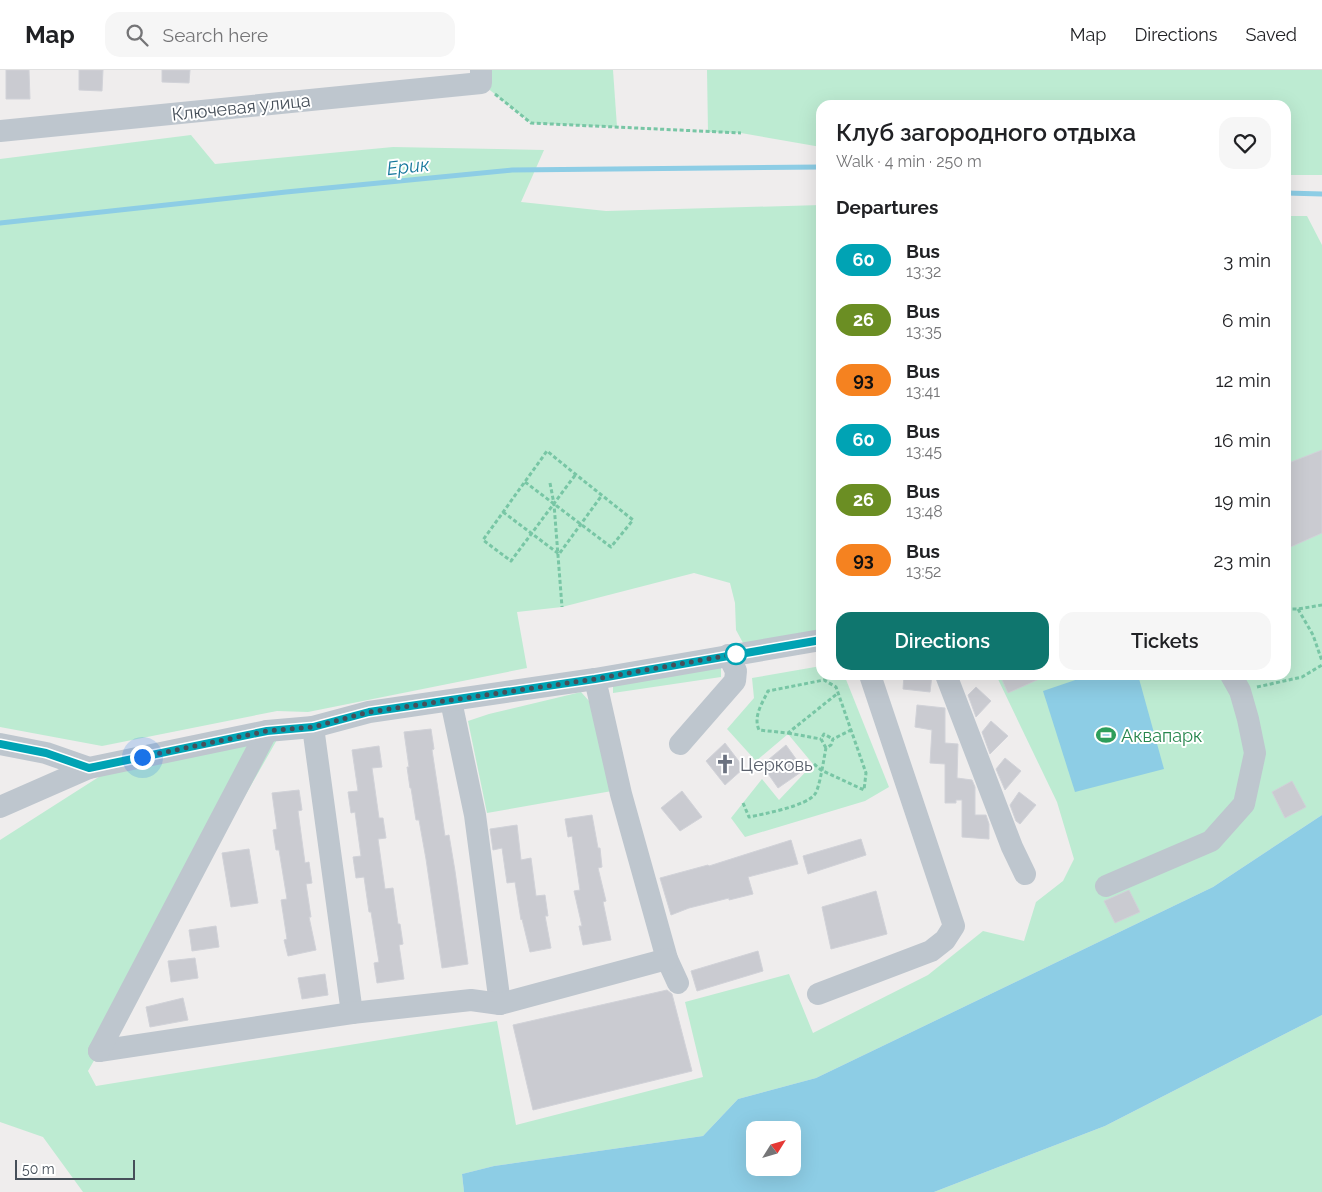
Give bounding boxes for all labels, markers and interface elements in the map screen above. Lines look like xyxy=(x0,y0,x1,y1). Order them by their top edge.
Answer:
search box xyxy=(105,12,455,57)
text: Map xyxy=(25,20,75,49)
icon: search xyxy=(123,21,151,49)
text: Search here xyxy=(163,24,268,46)
text: Map xyxy=(1070,24,1106,45)
text: Directions xyxy=(1134,24,1218,45)
text: Saved xyxy=(1246,24,1297,45)
street label: Ключевая улица xyxy=(171,89,311,125)
button: heart xyxy=(1219,117,1271,169)
text: Клуб загородного отдыха xyxy=(836,118,1136,147)
text: Walk · 4 min · 250 m xyxy=(836,152,982,171)
water label: Ерик xyxy=(386,153,431,179)
text: Departures xyxy=(836,196,938,218)
text: Bus xyxy=(906,240,940,262)
text: 60 xyxy=(853,249,874,270)
text: 3 min xyxy=(1223,249,1271,271)
text: 13:32 xyxy=(906,262,941,281)
text: Bus xyxy=(906,300,940,322)
text: 26 xyxy=(853,309,874,330)
text: 6 min xyxy=(1222,309,1271,331)
text: 13:35 xyxy=(906,322,942,341)
text: Bus xyxy=(906,360,940,382)
text: 93 xyxy=(853,369,874,390)
text: 12 min xyxy=(1215,369,1271,391)
text: 13:41 xyxy=(906,382,940,401)
text: Bus xyxy=(906,420,940,442)
text: 60 xyxy=(853,429,874,450)
text: 16 min xyxy=(1214,429,1271,451)
text: 13:45 xyxy=(906,442,942,461)
text: Bus xyxy=(906,480,940,502)
text: 26 xyxy=(853,489,874,510)
text: 19 min xyxy=(1214,489,1271,511)
text: 13:48 xyxy=(906,502,943,521)
text: Bus xyxy=(906,540,940,562)
text: 93 xyxy=(853,549,874,570)
text: 23 min xyxy=(1213,549,1271,571)
text: 13:52 xyxy=(906,562,941,581)
button: Directions xyxy=(836,612,1049,670)
button: Tickets xyxy=(1059,612,1271,670)
unlabelled marker xyxy=(725,643,747,665)
sports icon: Аквапарк xyxy=(1095,724,1117,746)
place label: Аквапарк xyxy=(1121,725,1202,746)
your location xyxy=(130,745,155,770)
church icon: Церковь xyxy=(714,753,736,775)
place label: Церковь xyxy=(740,754,813,775)
north arrow xyxy=(746,1121,801,1176)
map controls xyxy=(746,1121,801,1176)
scale bar xyxy=(15,1157,135,1180)
text: 50 m xyxy=(22,1161,55,1177)

